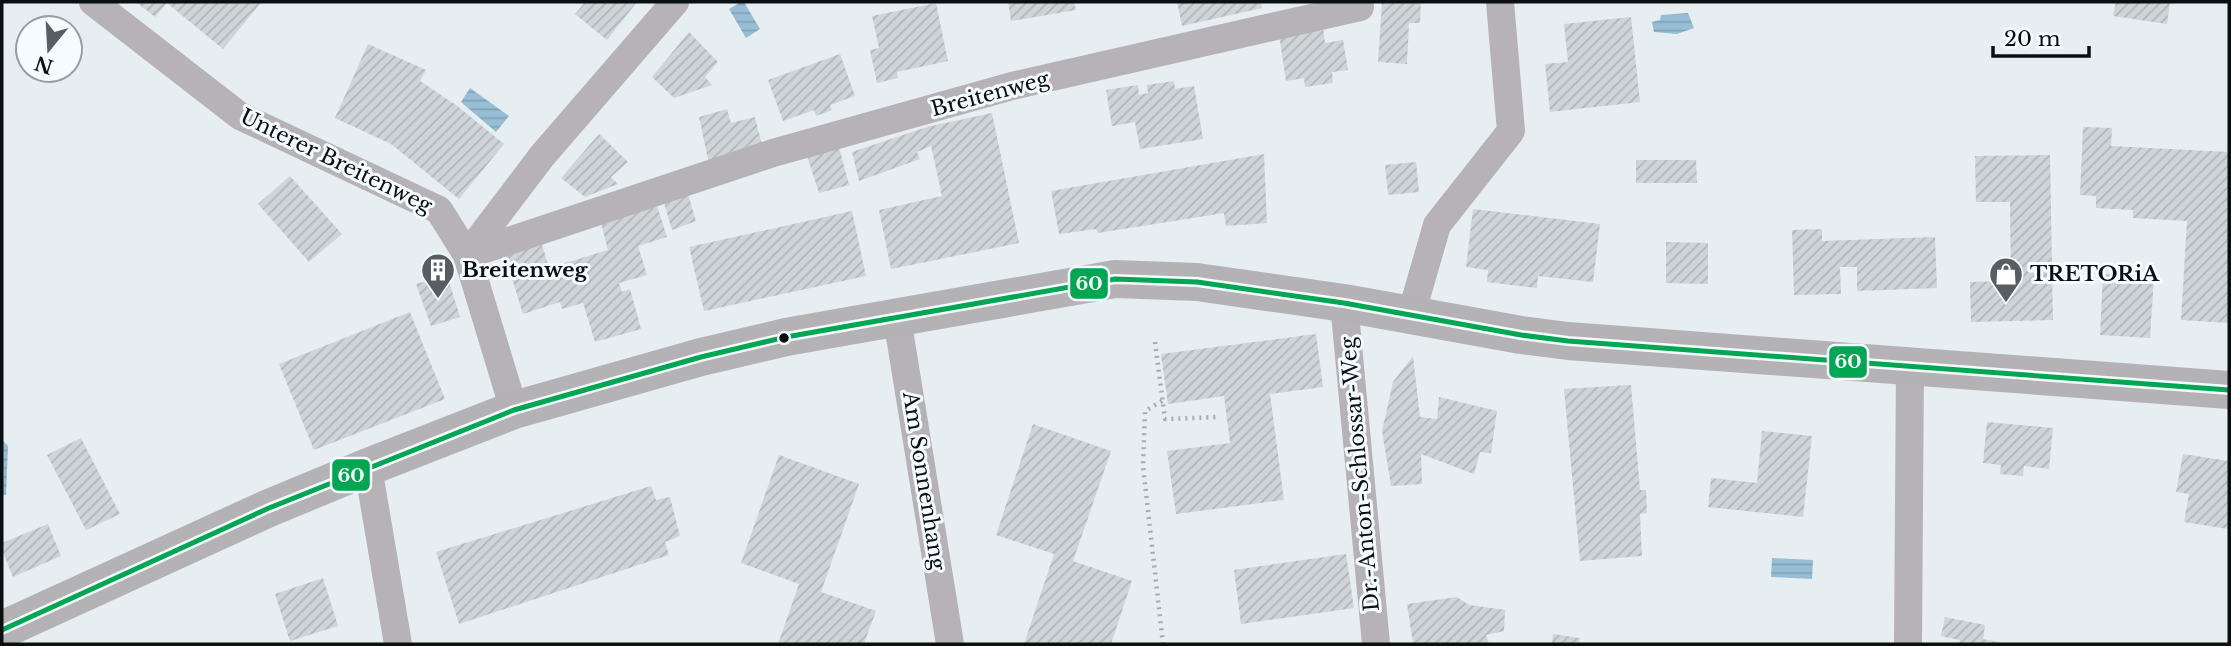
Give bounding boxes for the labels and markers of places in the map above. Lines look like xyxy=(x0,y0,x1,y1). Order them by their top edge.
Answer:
building icon: Breitenweg xyxy=(419,251,457,300)
shop icon: TRETORiA xyxy=(1987,255,2025,304)
place label: Breitenweg xyxy=(462,257,589,283)
place label: TRETORiA xyxy=(2030,261,2160,287)
unlabelled marker xyxy=(777,331,791,345)

